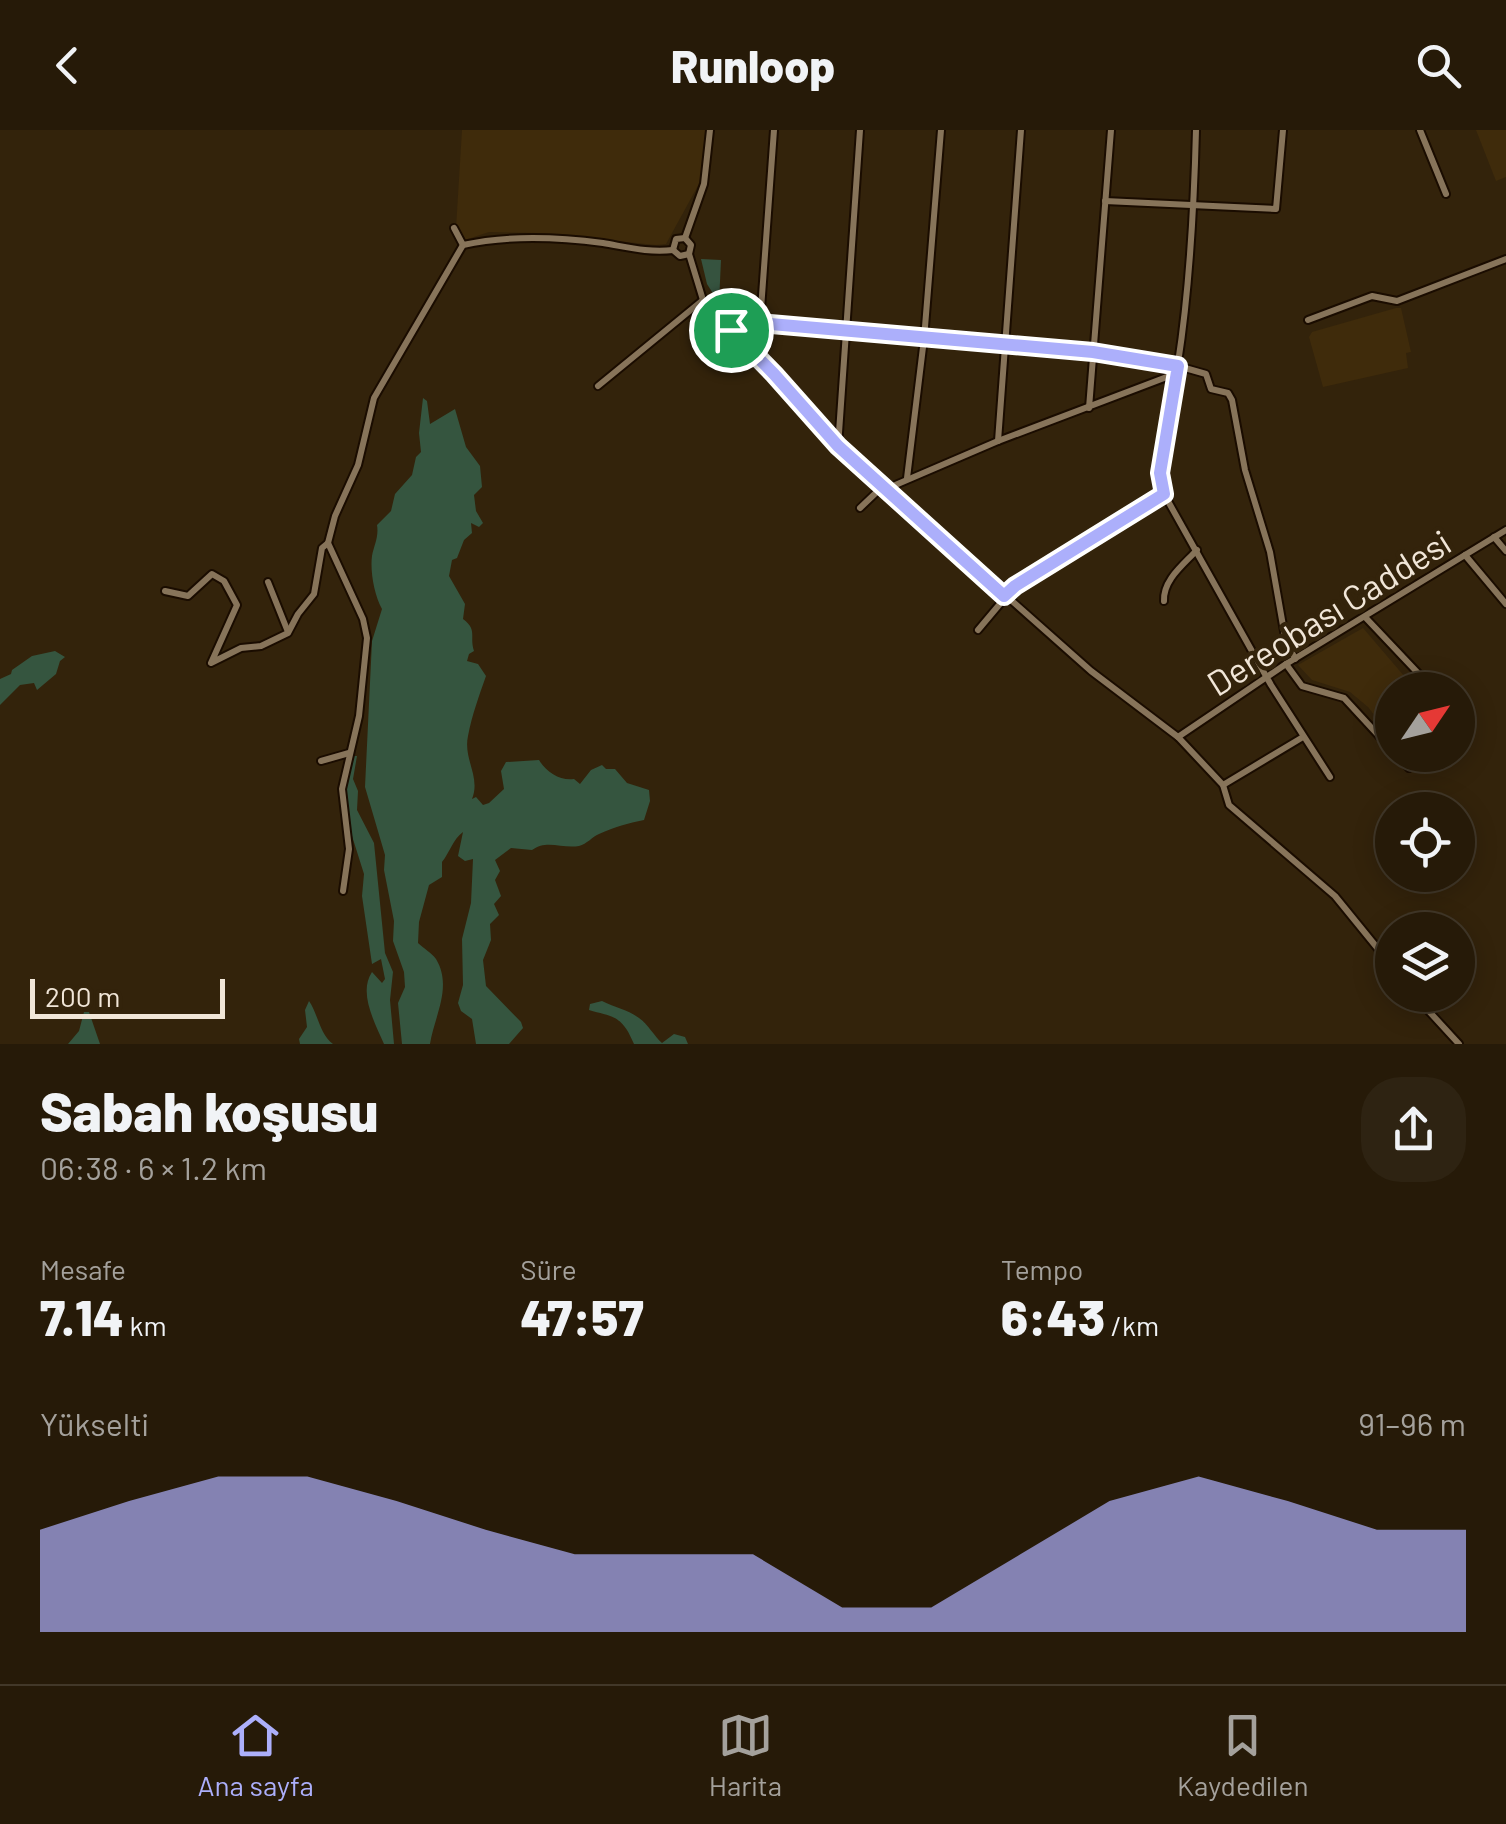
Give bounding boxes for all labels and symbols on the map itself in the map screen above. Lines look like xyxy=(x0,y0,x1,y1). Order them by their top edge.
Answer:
pin xyxy=(689,288,774,373)
street label: Dereobası Caddesi xyxy=(1199,520,1457,704)
north arrow xyxy=(1375,672,1475,772)
scale bar xyxy=(30,974,225,1018)

